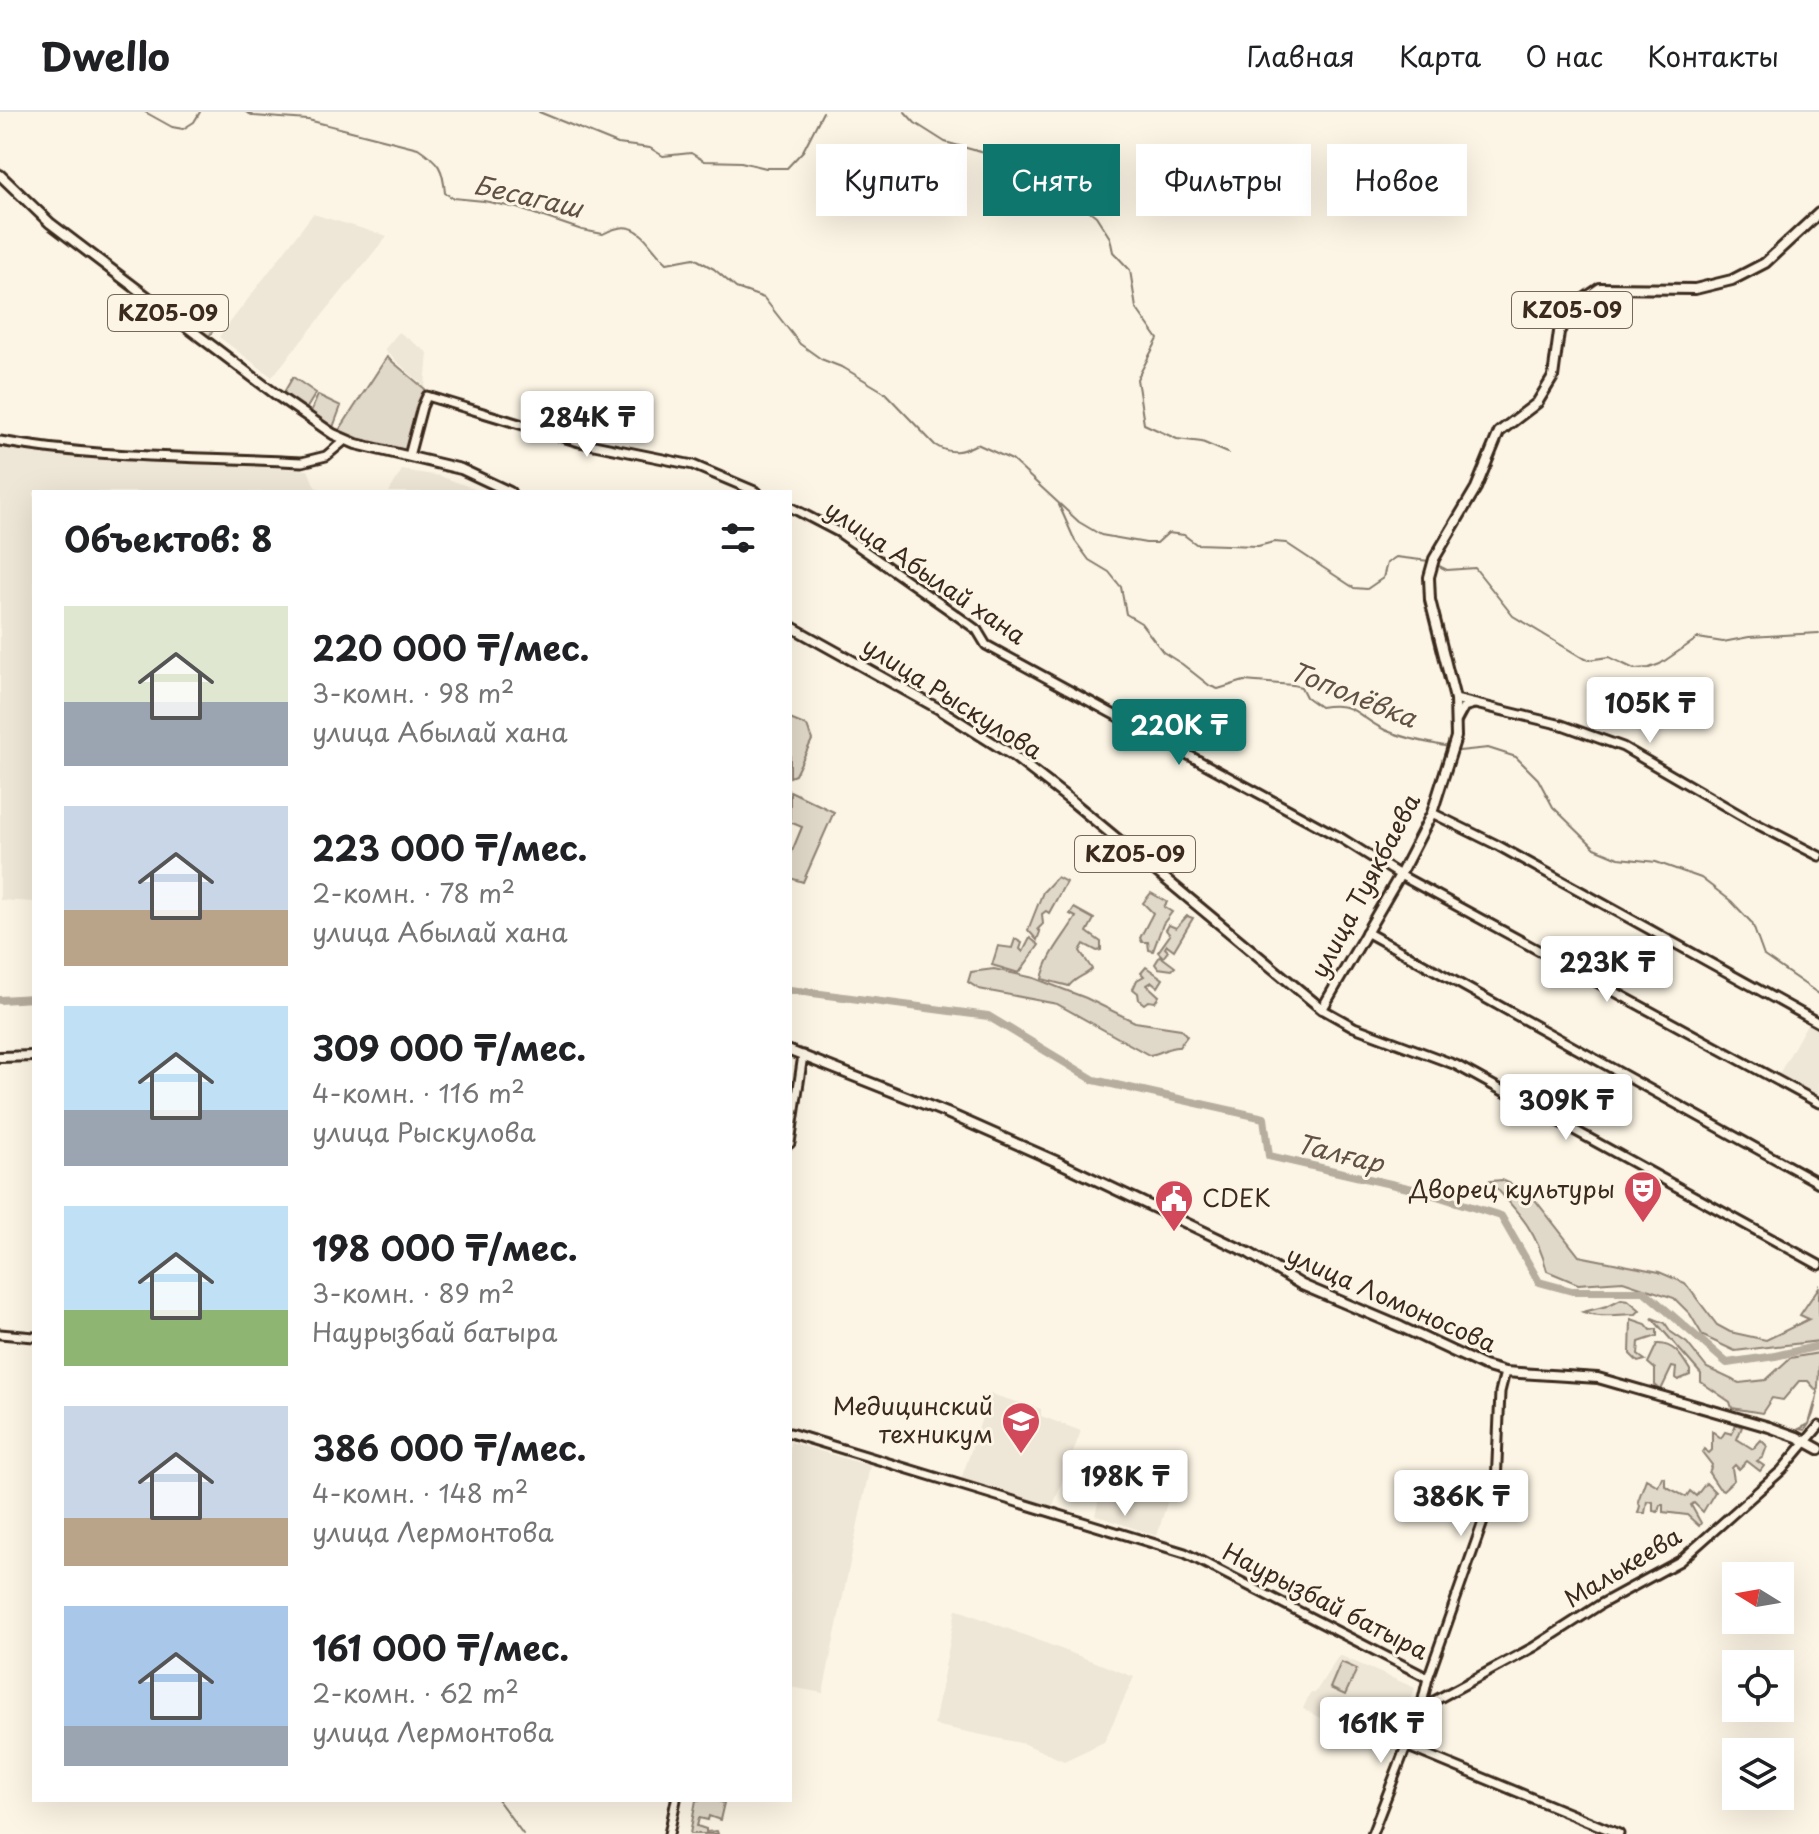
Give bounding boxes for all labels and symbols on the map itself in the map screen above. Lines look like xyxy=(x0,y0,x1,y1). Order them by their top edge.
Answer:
water label: Бесагаш xyxy=(470,164,588,227)
road number: KZ05-09 xyxy=(1512,292,1632,328)
road number: KZ05-09 xyxy=(108,295,228,331)
pin: 284K ₸ xyxy=(522,391,652,459)
street label: улица Абылай хана xyxy=(818,490,1034,652)
street label: улица Рыскулова xyxy=(856,627,1050,767)
water label: Тополёвка xyxy=(1284,651,1423,737)
pin: 105K ₸ xyxy=(1585,677,1715,745)
pin: 220K ₸ xyxy=(1114,699,1244,767)
street label: улица Туякбаева xyxy=(1300,786,1428,984)
road number: KZ05-09 xyxy=(1075,836,1195,872)
pin: 223K ₸ xyxy=(1542,936,1672,1004)
pin: 309K ₸ xyxy=(1501,1074,1631,1142)
water label: Талғар xyxy=(1293,1123,1390,1183)
theatre icon: Дворец культуры xyxy=(1622,1169,1664,1224)
place label: Дворец культуры xyxy=(1408,1170,1615,1206)
public building icon: CDEK xyxy=(1153,1178,1195,1233)
place label: CDEK xyxy=(1202,1179,1271,1215)
street label: улица Ломоносова xyxy=(1281,1236,1503,1361)
place label: Медицинский техникум xyxy=(833,1387,993,1451)
school or university icon: Медицинский техникум xyxy=(1000,1400,1042,1455)
pin: 198K ₸ xyxy=(1060,1450,1190,1518)
pin: 386K ₸ xyxy=(1396,1470,1526,1538)
street label: Малькеева xyxy=(1557,1517,1687,1615)
street label: Наурызбай батыра xyxy=(1217,1533,1435,1668)
north arrow xyxy=(1722,1562,1794,1634)
pin: 161K ₸ xyxy=(1316,1697,1446,1765)

